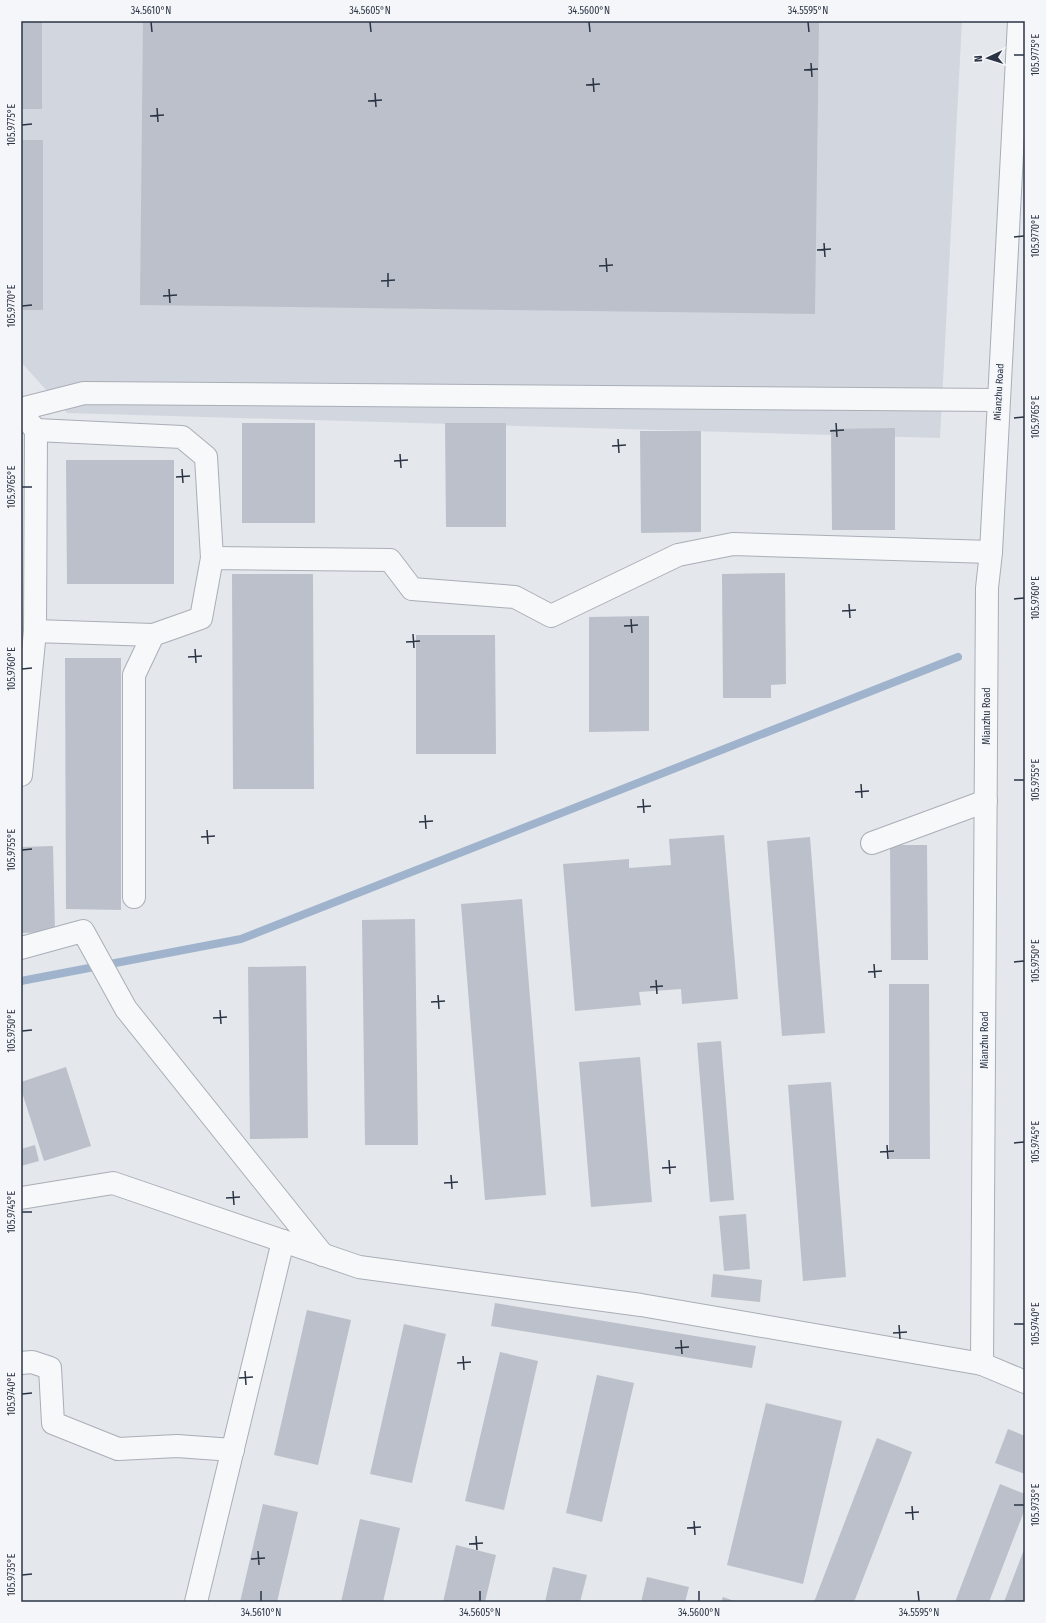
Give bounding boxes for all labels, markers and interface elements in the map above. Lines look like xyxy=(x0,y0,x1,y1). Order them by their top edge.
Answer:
text: 34.5610°N xyxy=(131,5,171,17)
text: 34.5605°N xyxy=(349,5,391,17)
text: 34.5600°N xyxy=(568,5,610,17)
text: 34.5595°N xyxy=(788,5,828,17)
text: 105.9775°E xyxy=(1030,34,1042,76)
north arrow xyxy=(968,38,1008,78)
text: N xyxy=(972,55,985,62)
text: 105.9775°E xyxy=(6,104,18,146)
text: 105.9770°E xyxy=(1030,214,1042,257)
text: 105.9770°E xyxy=(6,284,18,327)
street label: Mianzhu Road xyxy=(992,363,1006,421)
text: 105.9765°E xyxy=(1030,395,1042,438)
text: 105.9765°E xyxy=(6,465,18,508)
text: 105.9760°E xyxy=(1030,576,1042,620)
text: 105.9760°E xyxy=(6,647,18,691)
street label: Mianzhu Road xyxy=(981,687,993,745)
text: 105.9755°E xyxy=(1030,758,1042,801)
text: 105.9755°E xyxy=(6,828,18,871)
text: 105.9750°E xyxy=(1030,939,1042,983)
text: 105.9750°E xyxy=(6,1009,18,1053)
street label: Mianzhu Road xyxy=(979,1011,991,1069)
text: 105.9745°E xyxy=(1030,1120,1042,1163)
text: 105.9745°E xyxy=(6,1190,18,1233)
text: 105.9740°E xyxy=(1030,1302,1042,1346)
text: 105.9740°E xyxy=(6,1372,18,1416)
text: 105.9735°E xyxy=(1030,1483,1042,1526)
text: 105.9735°E xyxy=(6,1553,18,1596)
text: 34.5610°N xyxy=(241,1607,281,1619)
text: 34.5605°N xyxy=(459,1607,501,1619)
text: 34.5600°N xyxy=(678,1607,720,1619)
text: 34.5595°N xyxy=(899,1607,939,1619)

